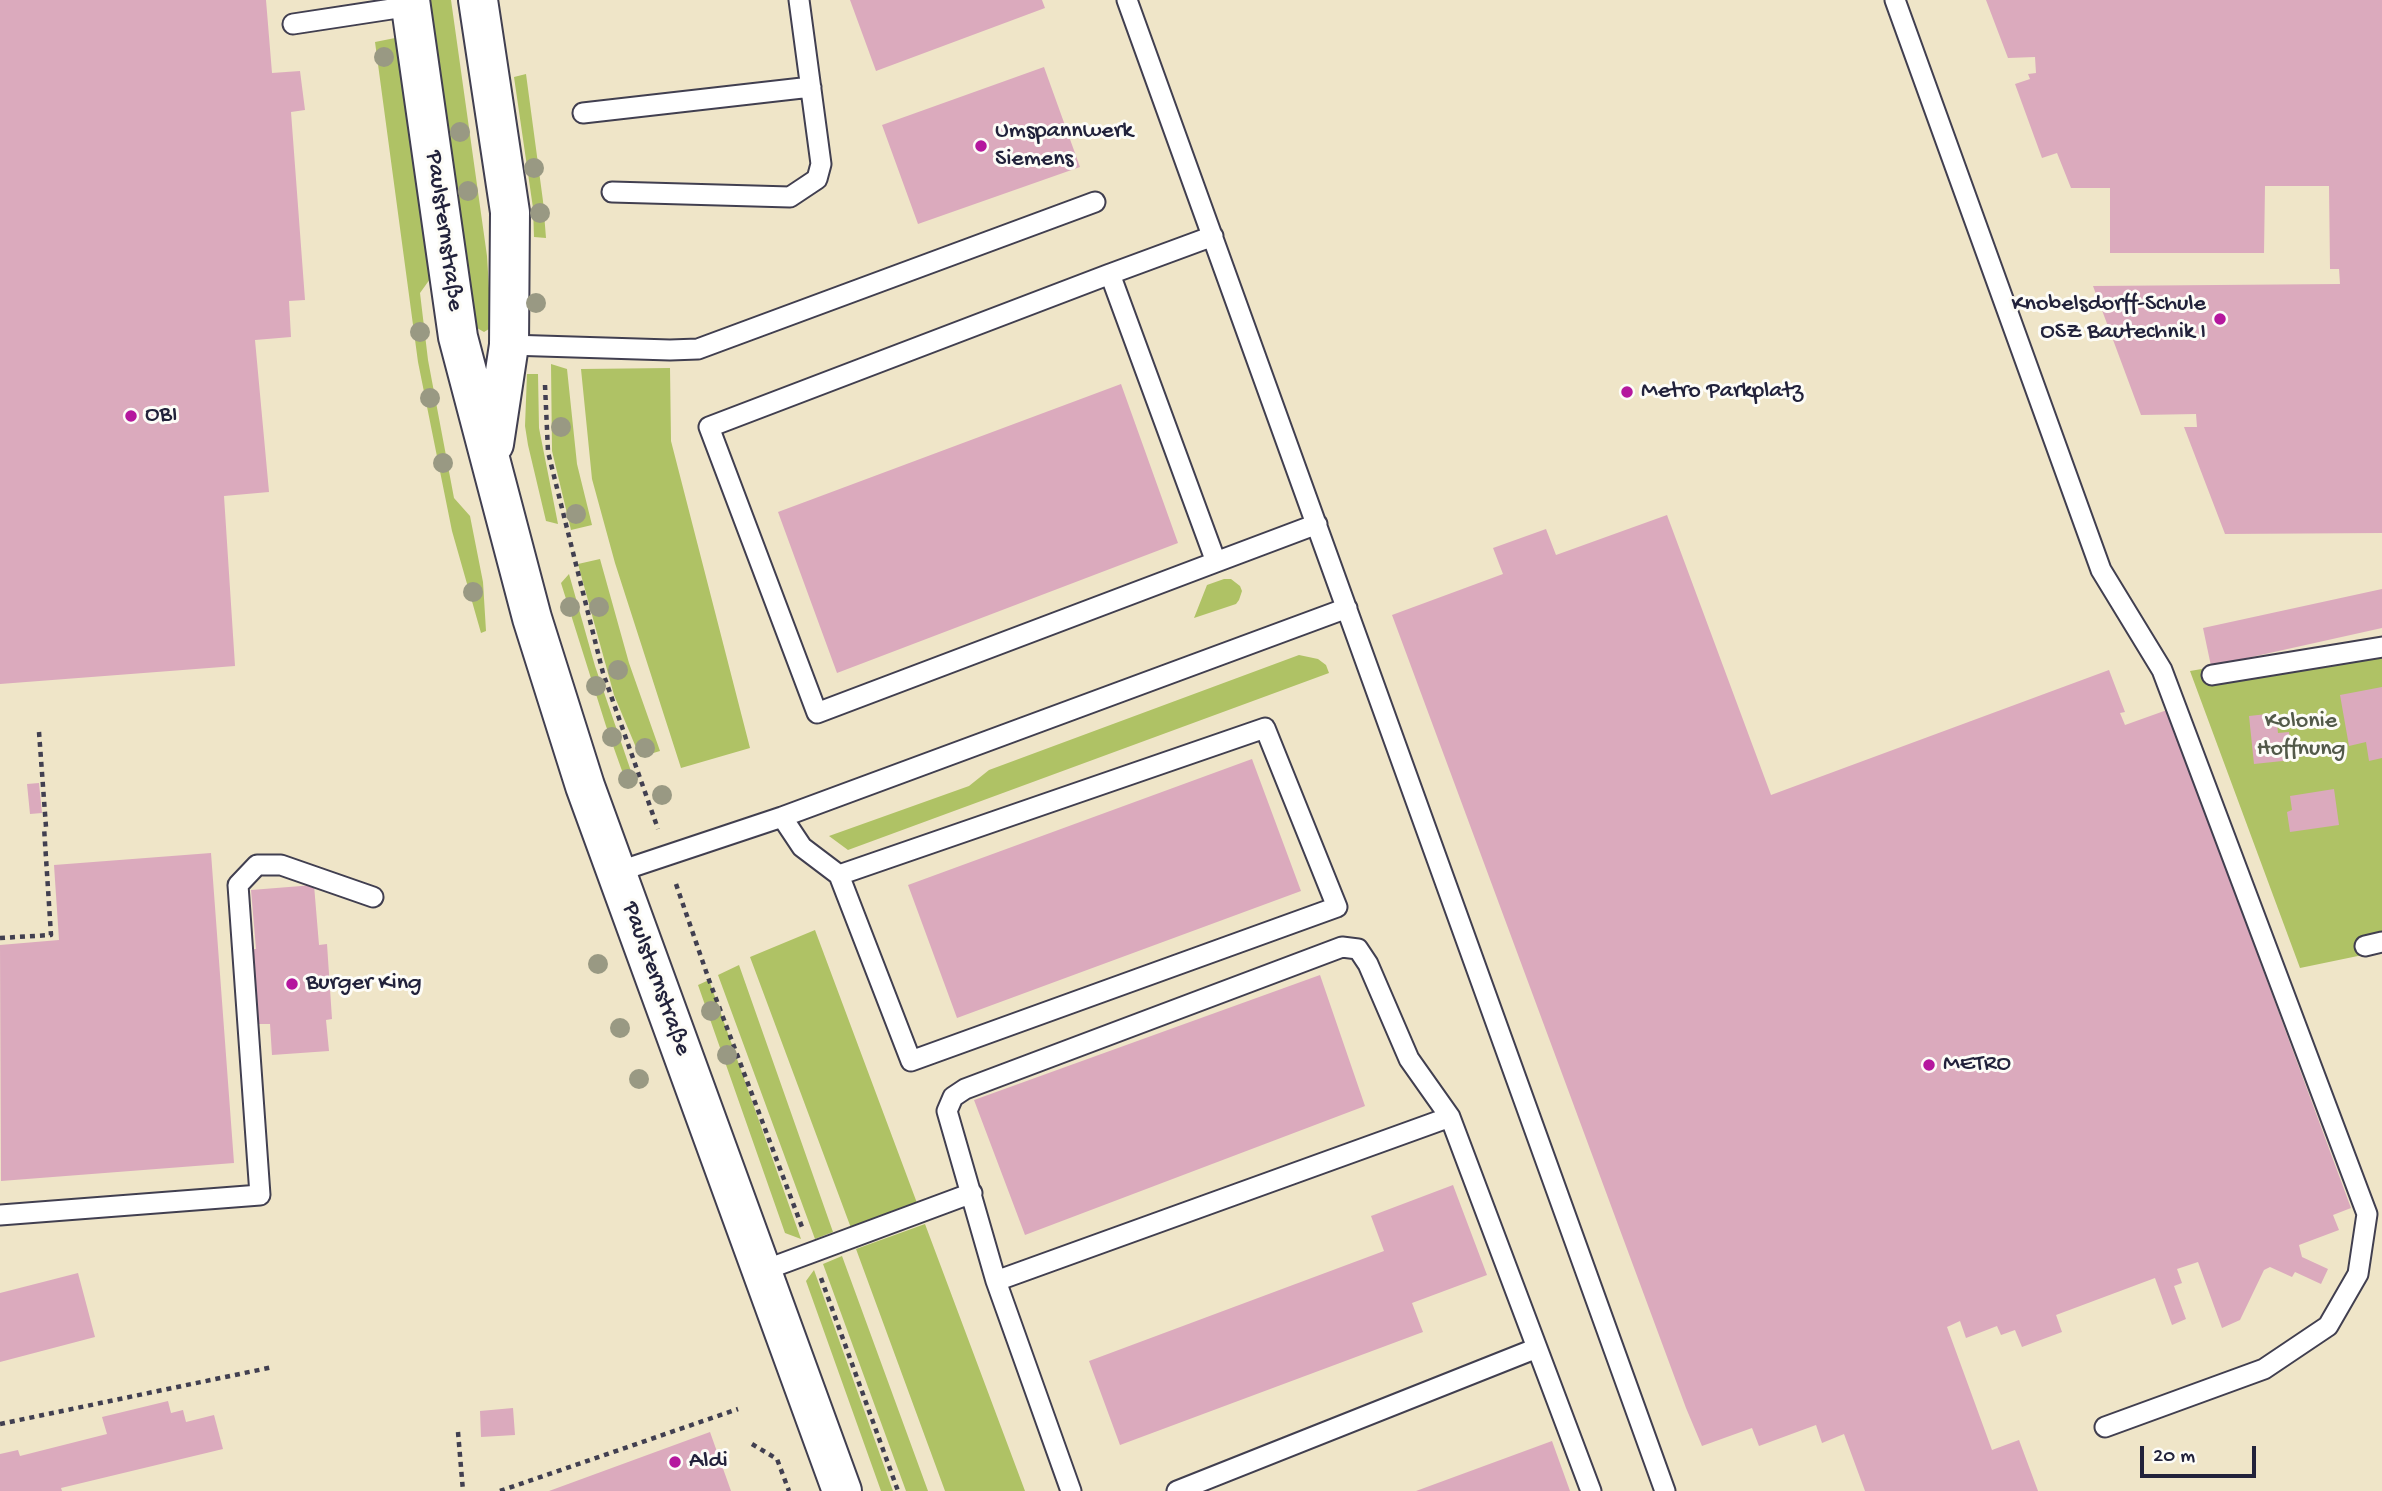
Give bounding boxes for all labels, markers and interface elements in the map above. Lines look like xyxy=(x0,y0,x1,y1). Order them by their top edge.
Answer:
place label: Umspannwerk Siemens xyxy=(995,118,1133,174)
marker: Umspannwerk Siemens xyxy=(973,138,989,154)
street label: Paulsternstraße xyxy=(418,149,468,313)
place label: Knobelsdorff-Schule OSZ Bautechnik I xyxy=(2011,291,2206,347)
marker: Knobelsdorff-Schule OSZ Bautechnik I xyxy=(2212,311,2228,327)
place label: Metro Parkplatz xyxy=(1641,378,1803,406)
marker: Metro Parkplatz xyxy=(1619,384,1635,400)
place label: OBI xyxy=(145,402,177,430)
marker: OBI xyxy=(123,408,139,424)
park label: Kolonie Hoffnung xyxy=(2257,708,2345,764)
street label: Paulsternstraße xyxy=(614,898,696,1060)
place label: Burger King xyxy=(306,970,422,998)
marker: Burger King xyxy=(284,976,300,992)
place label: METRO xyxy=(1943,1051,2011,1079)
marker: METRO xyxy=(1921,1057,1937,1073)
scale bar xyxy=(2144,1432,2260,1476)
text: 20 m xyxy=(2153,1445,2195,1470)
place label: Aldi xyxy=(689,1448,728,1476)
marker: Aldi xyxy=(667,1454,683,1470)

